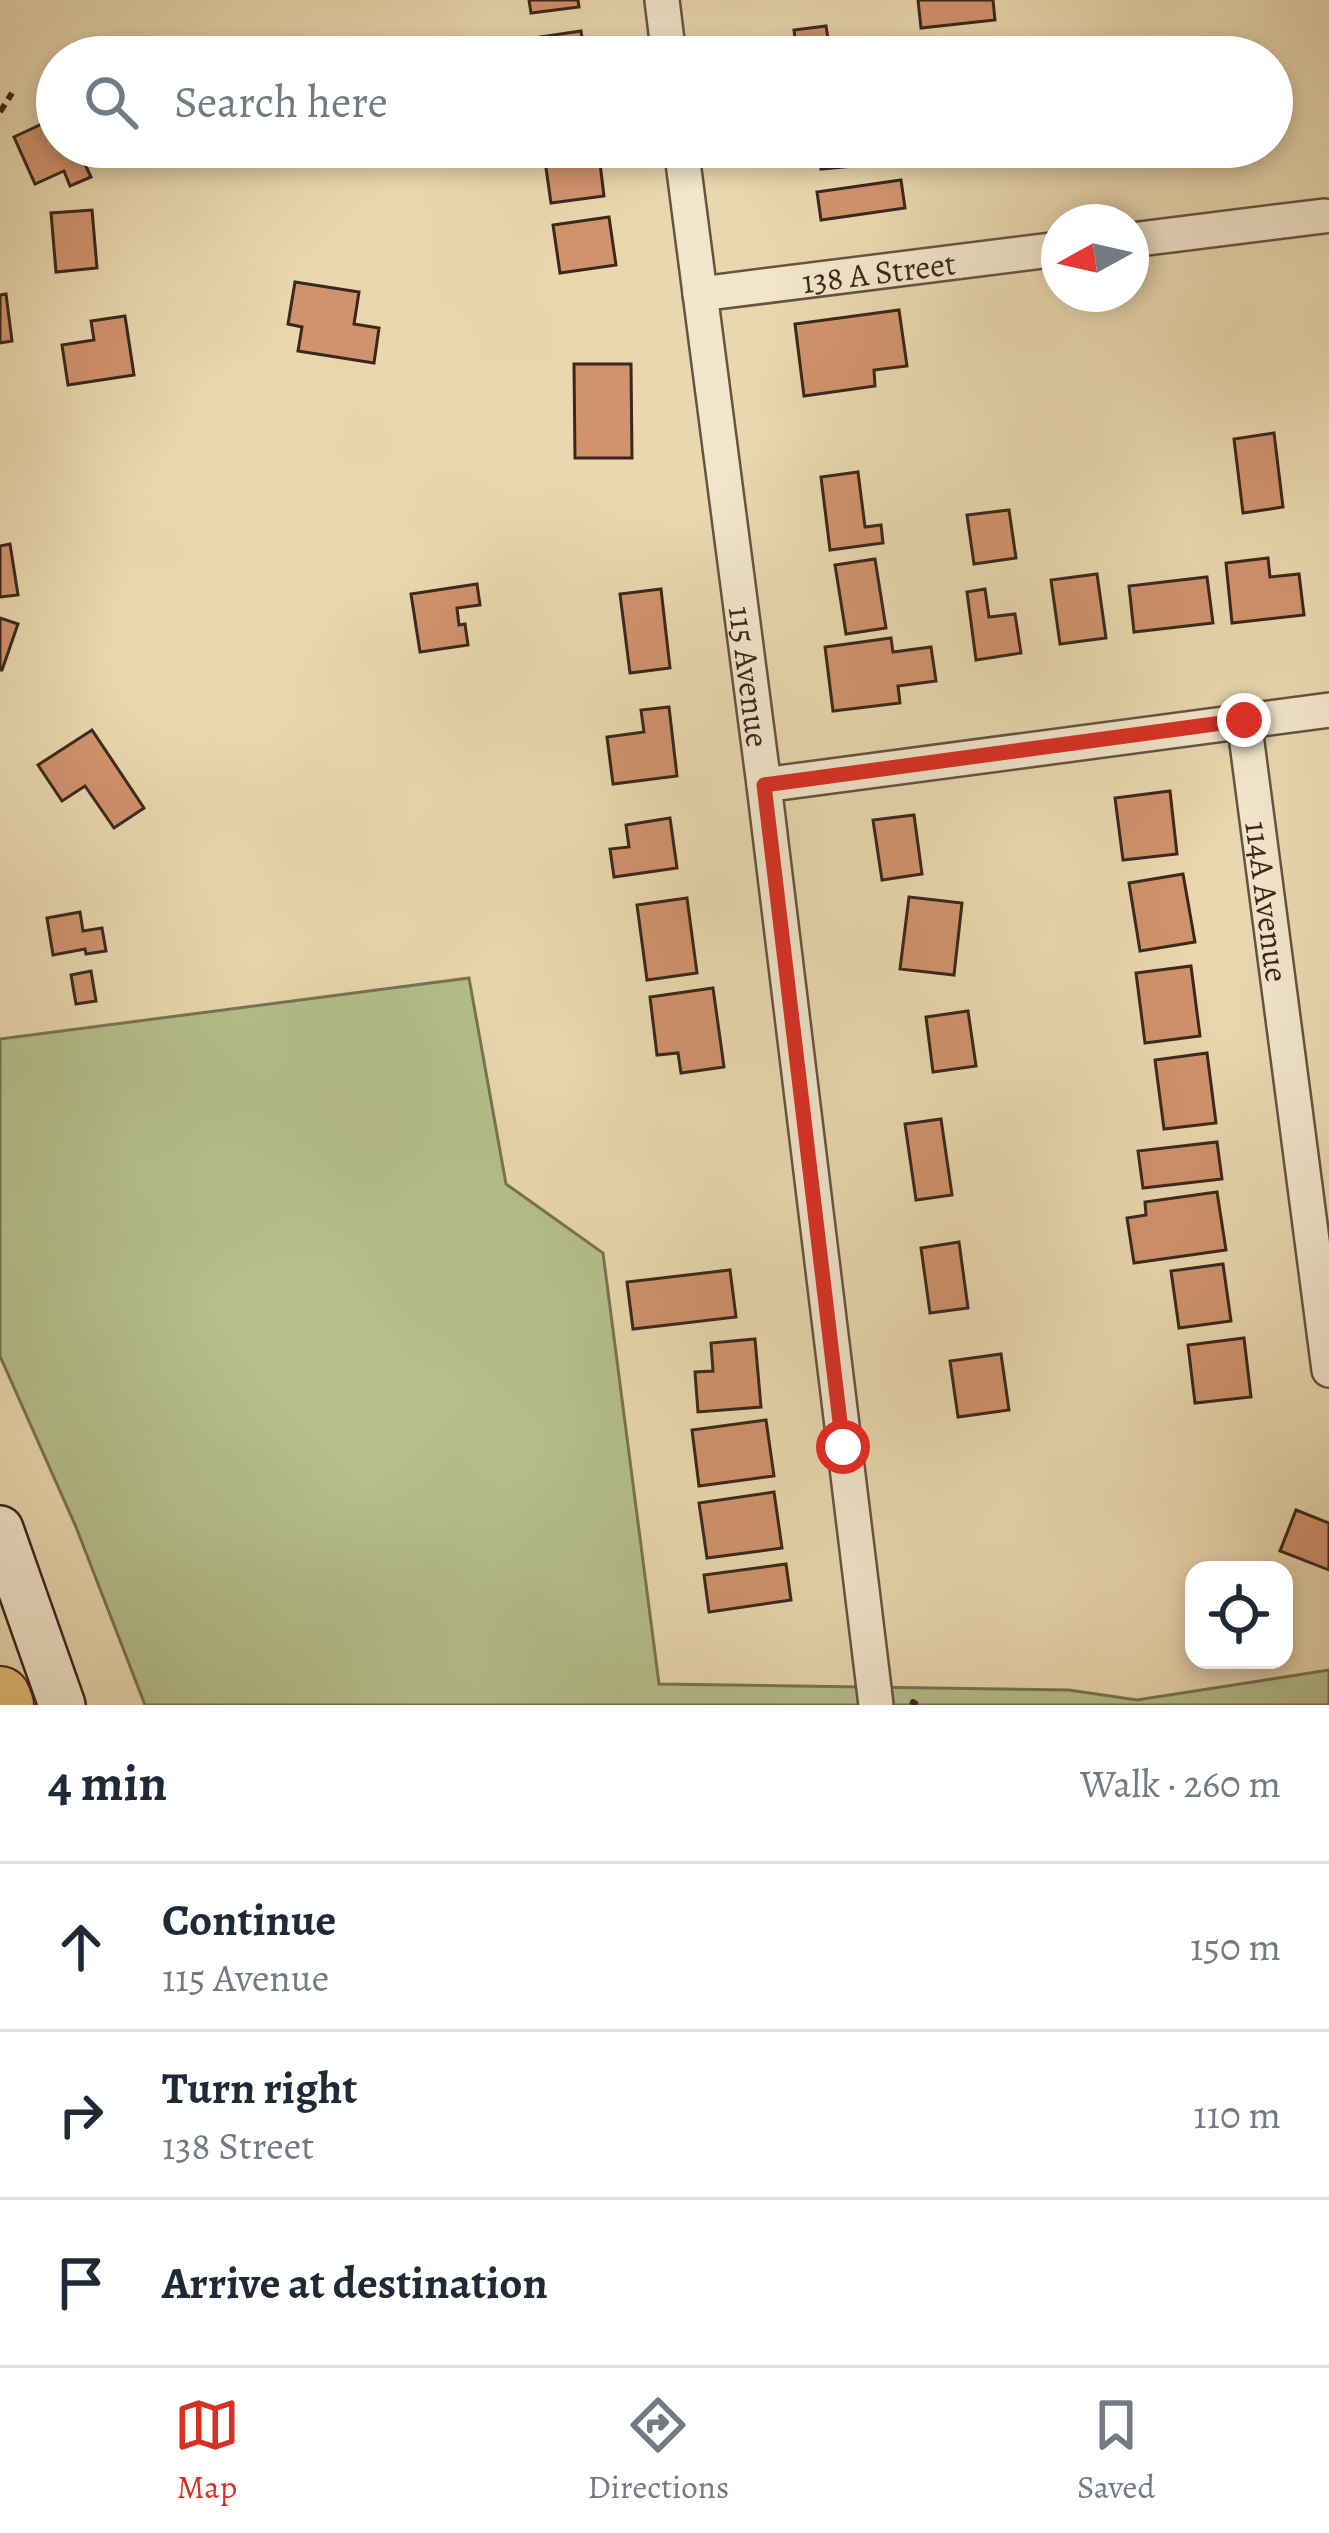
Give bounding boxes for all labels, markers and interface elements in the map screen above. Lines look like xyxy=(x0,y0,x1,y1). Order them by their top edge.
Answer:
search box xyxy=(36,36,1293,168)
icon: search xyxy=(78,69,144,135)
text: Search here xyxy=(174,71,388,133)
north arrow xyxy=(1041,204,1149,312)
street label: 138 A Street xyxy=(799,240,958,304)
street label: 115 Avenue xyxy=(718,603,781,750)
route end xyxy=(1217,693,1271,747)
street label: 114A Avenue xyxy=(1234,818,1300,985)
route start xyxy=(816,1420,870,1474)
map controls xyxy=(1185,1561,1293,1669)
button: locate xyxy=(1185,1561,1293,1669)
text: 4 min xyxy=(48,1748,167,1818)
text: Walk · 260 m xyxy=(1080,1757,1281,1810)
text: Continue xyxy=(162,1889,336,1951)
icon: ahead xyxy=(48,1914,114,1980)
text: 150 m xyxy=(1190,1920,1281,1973)
text: 115 Avenue xyxy=(162,1951,329,2004)
text: Turn right xyxy=(162,2057,357,2119)
icon: right xyxy=(48,2082,114,2148)
text: 110 m xyxy=(1193,2088,1281,2141)
text: 138 Street xyxy=(162,2119,314,2172)
icon: arrive xyxy=(48,2250,114,2316)
text: Arrive at destination xyxy=(162,2252,548,2314)
tab: Map xyxy=(174,2392,240,2509)
tab: Directions xyxy=(588,2392,729,2509)
tab: Saved xyxy=(1077,2392,1155,2509)

